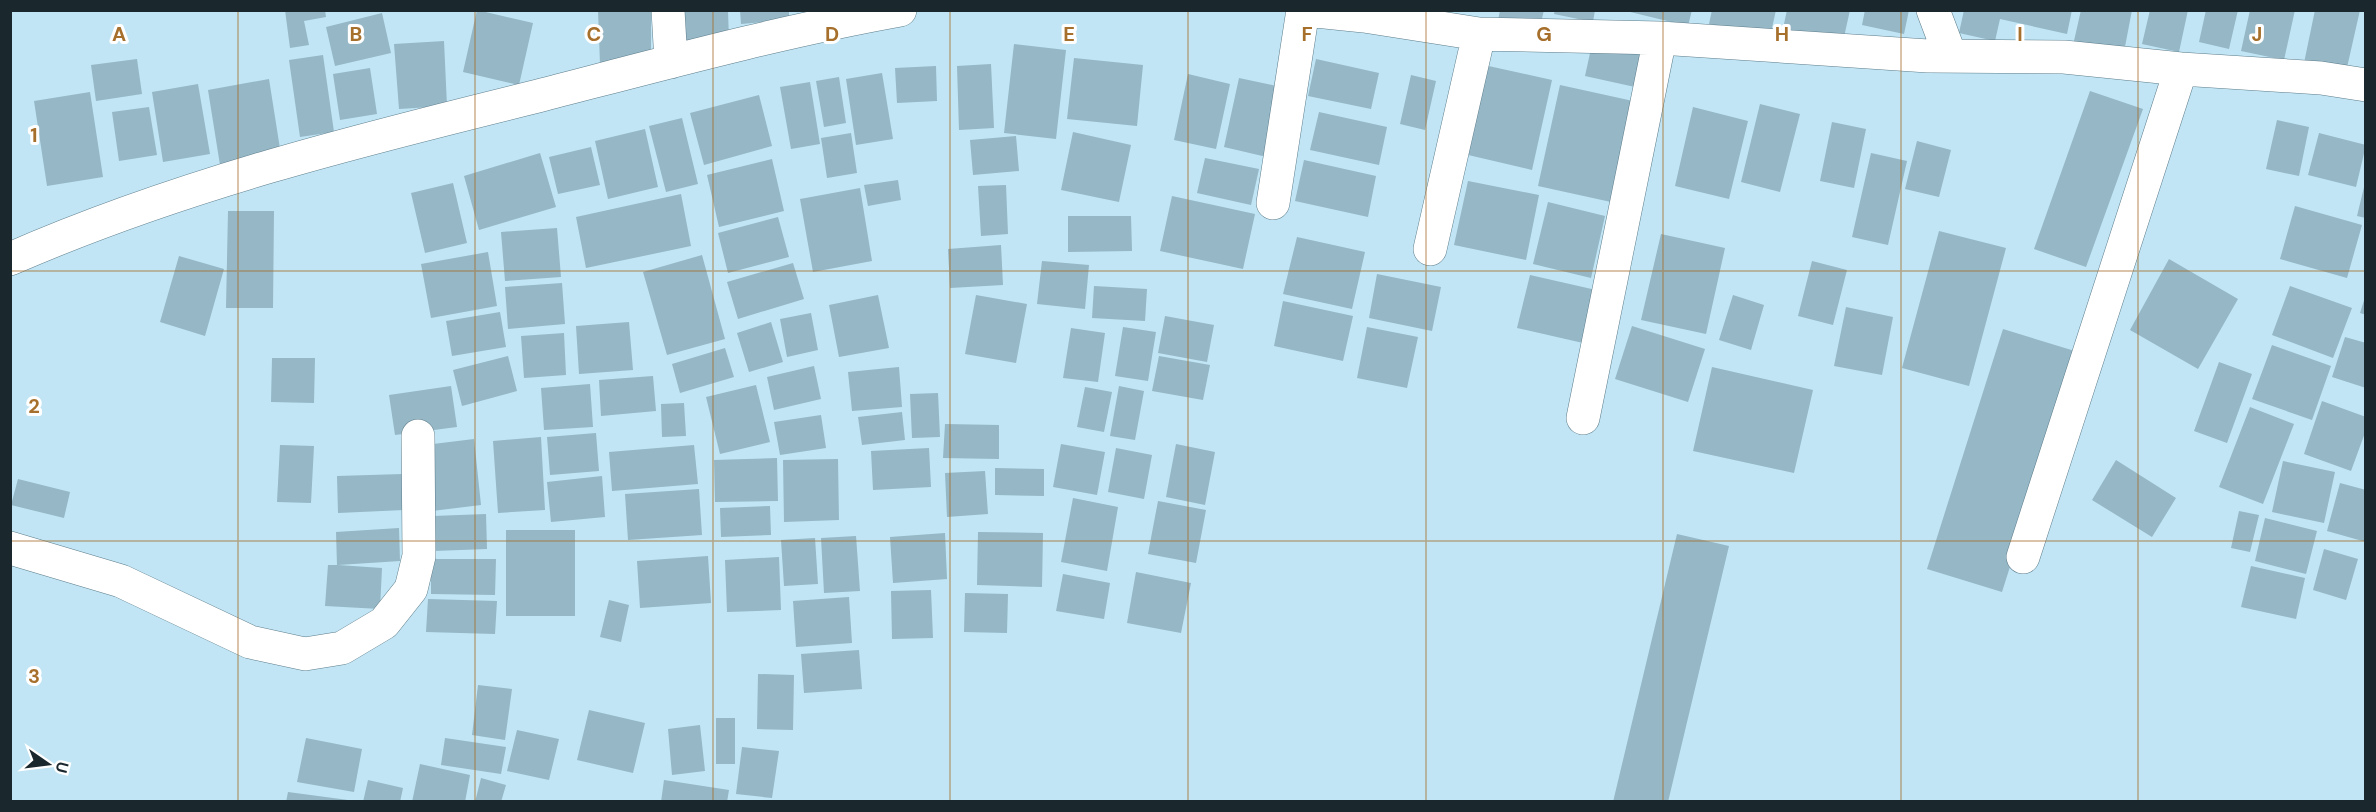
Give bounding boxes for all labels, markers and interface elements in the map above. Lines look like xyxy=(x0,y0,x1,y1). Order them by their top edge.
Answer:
text: A xyxy=(112,21,126,47)
text: B xyxy=(350,21,362,47)
text: C xyxy=(587,21,601,47)
text: D xyxy=(825,21,839,47)
text: E xyxy=(1063,21,1075,47)
text: F xyxy=(1301,21,1313,47)
text: G xyxy=(1536,21,1552,47)
text: H xyxy=(1775,21,1789,47)
text: I xyxy=(2017,21,2023,47)
text: J xyxy=(2252,21,2262,47)
text: 1 xyxy=(30,122,38,148)
text: 2 xyxy=(28,393,40,419)
text: 3 xyxy=(28,663,40,689)
north arrow xyxy=(18,734,78,794)
text: U xyxy=(51,760,74,775)

